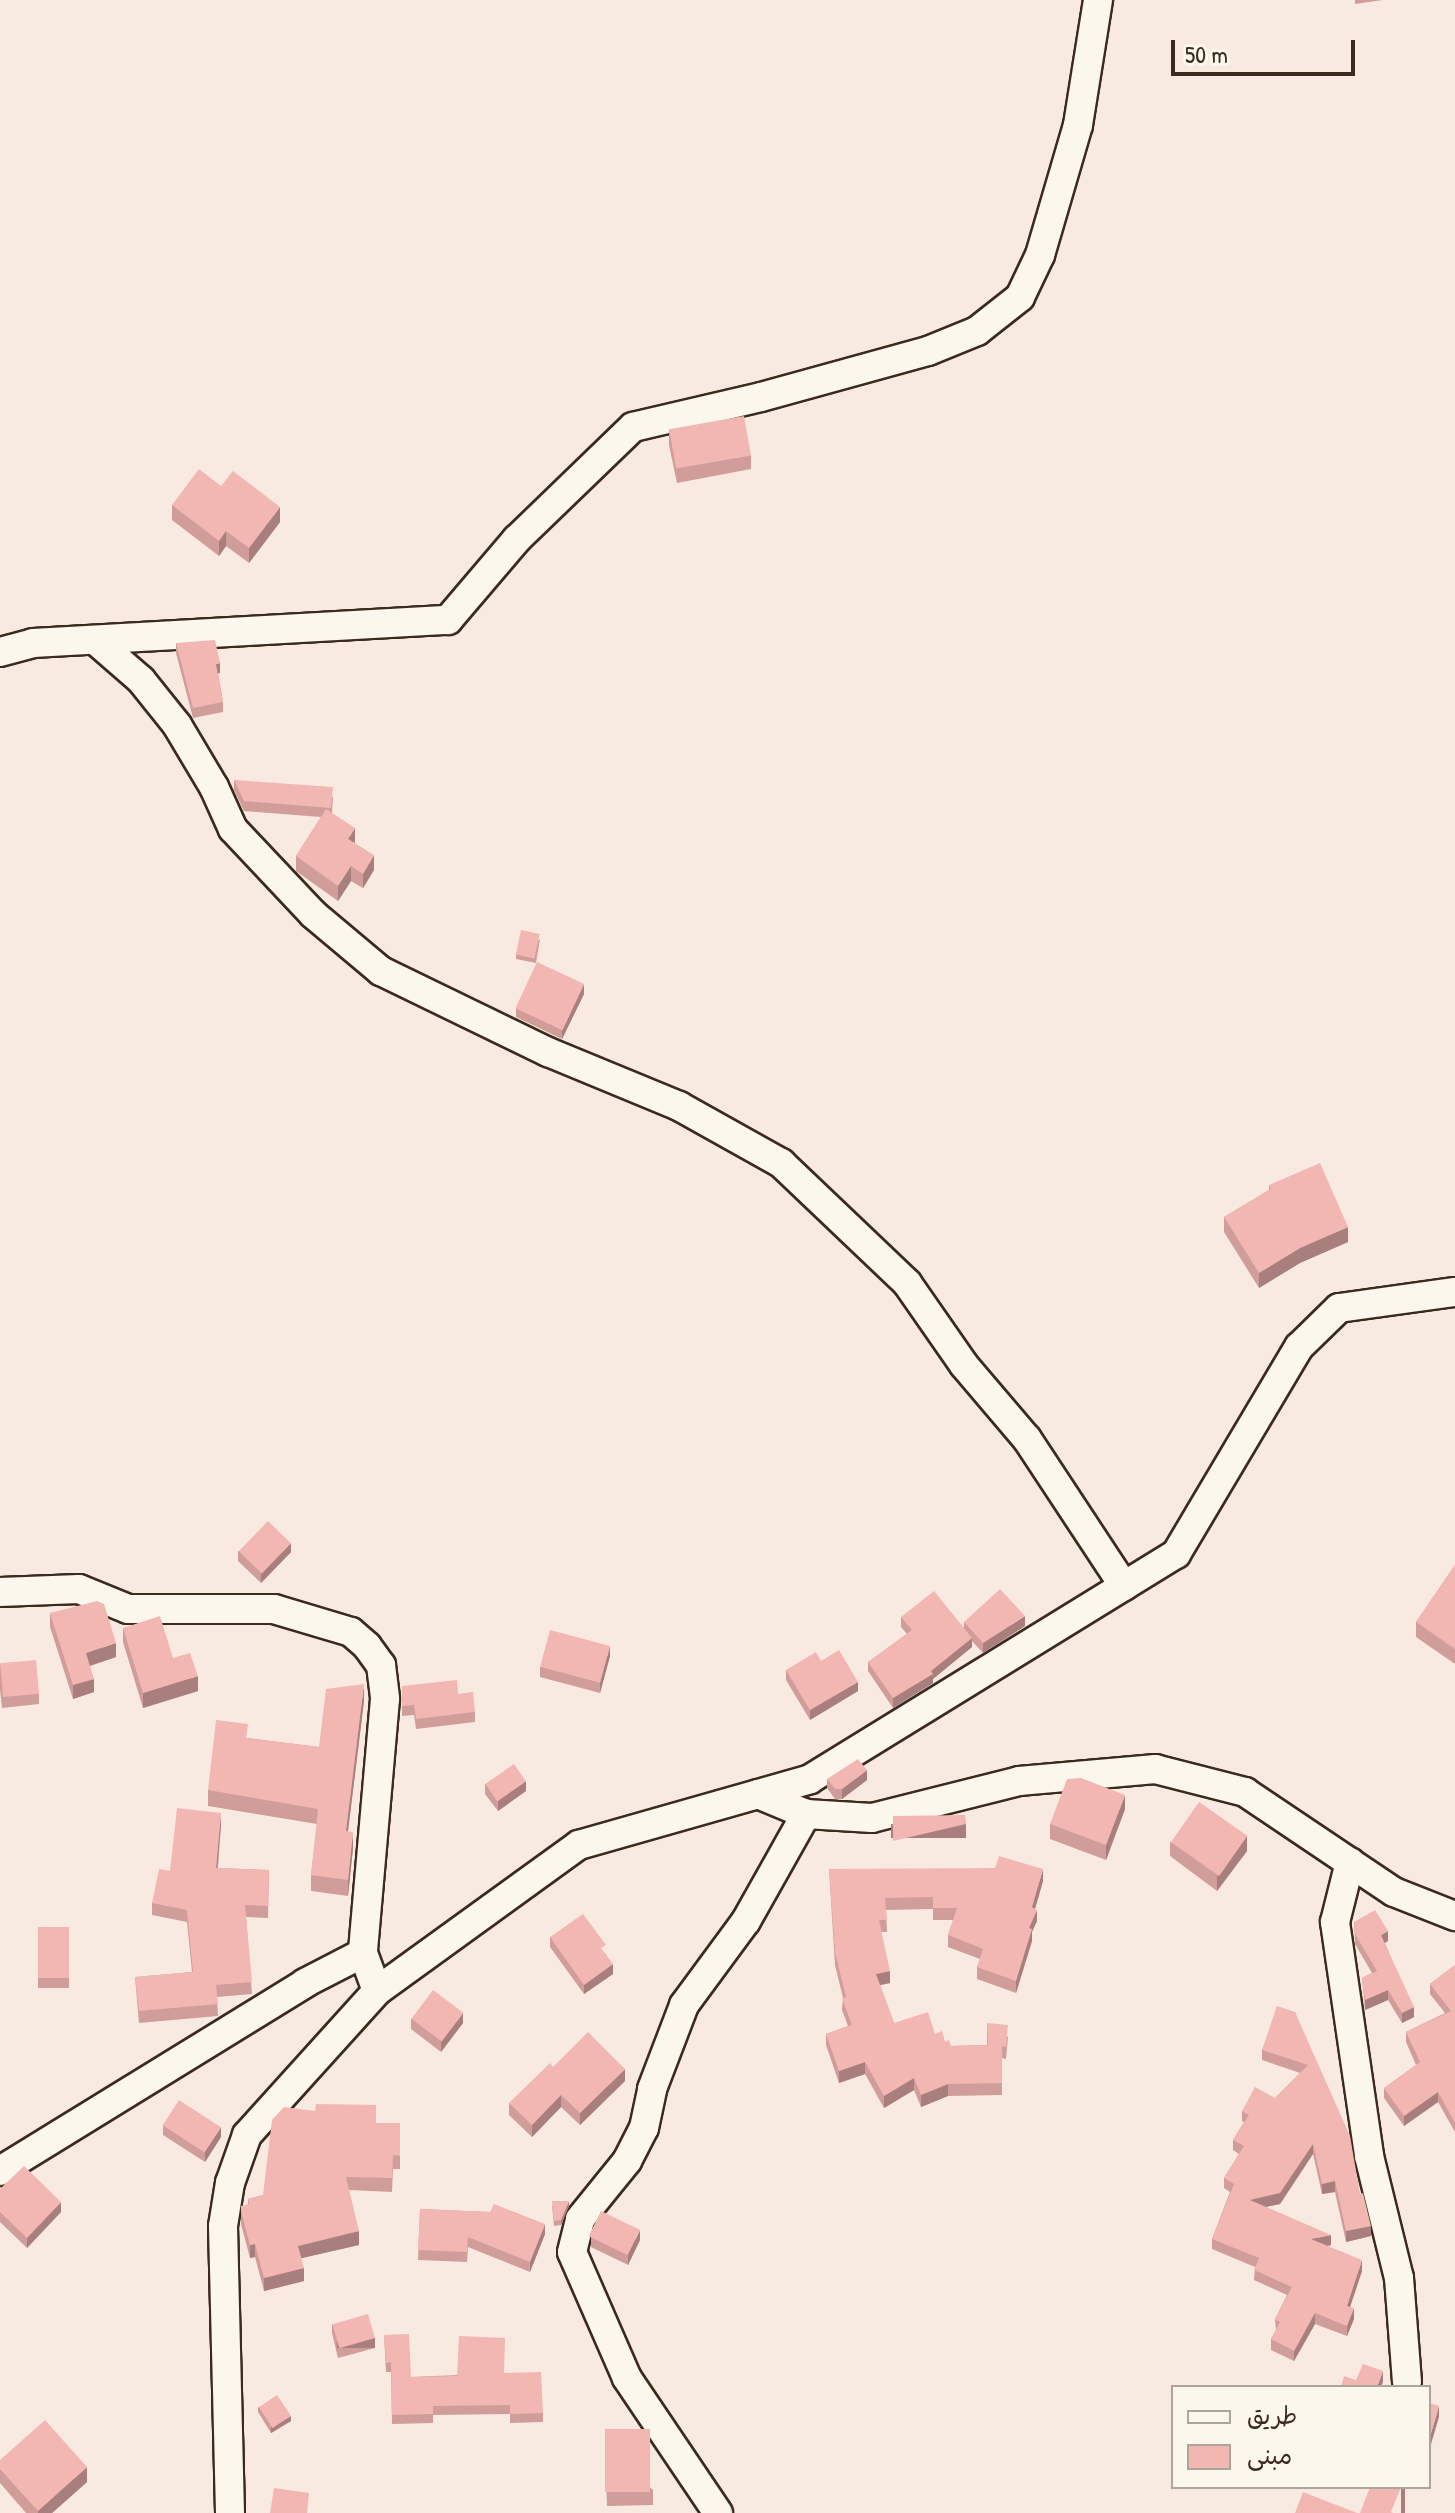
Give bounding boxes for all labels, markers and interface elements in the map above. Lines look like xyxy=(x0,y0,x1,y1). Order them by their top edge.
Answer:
scale bar xyxy=(1175,24,1359,74)
text: 50 m xyxy=(1185,38,1228,70)
legend xyxy=(1171,2385,1431,2489)
text: طريق xyxy=(1247,2399,1297,2431)
text: مبنى xyxy=(1247,2439,1292,2471)

